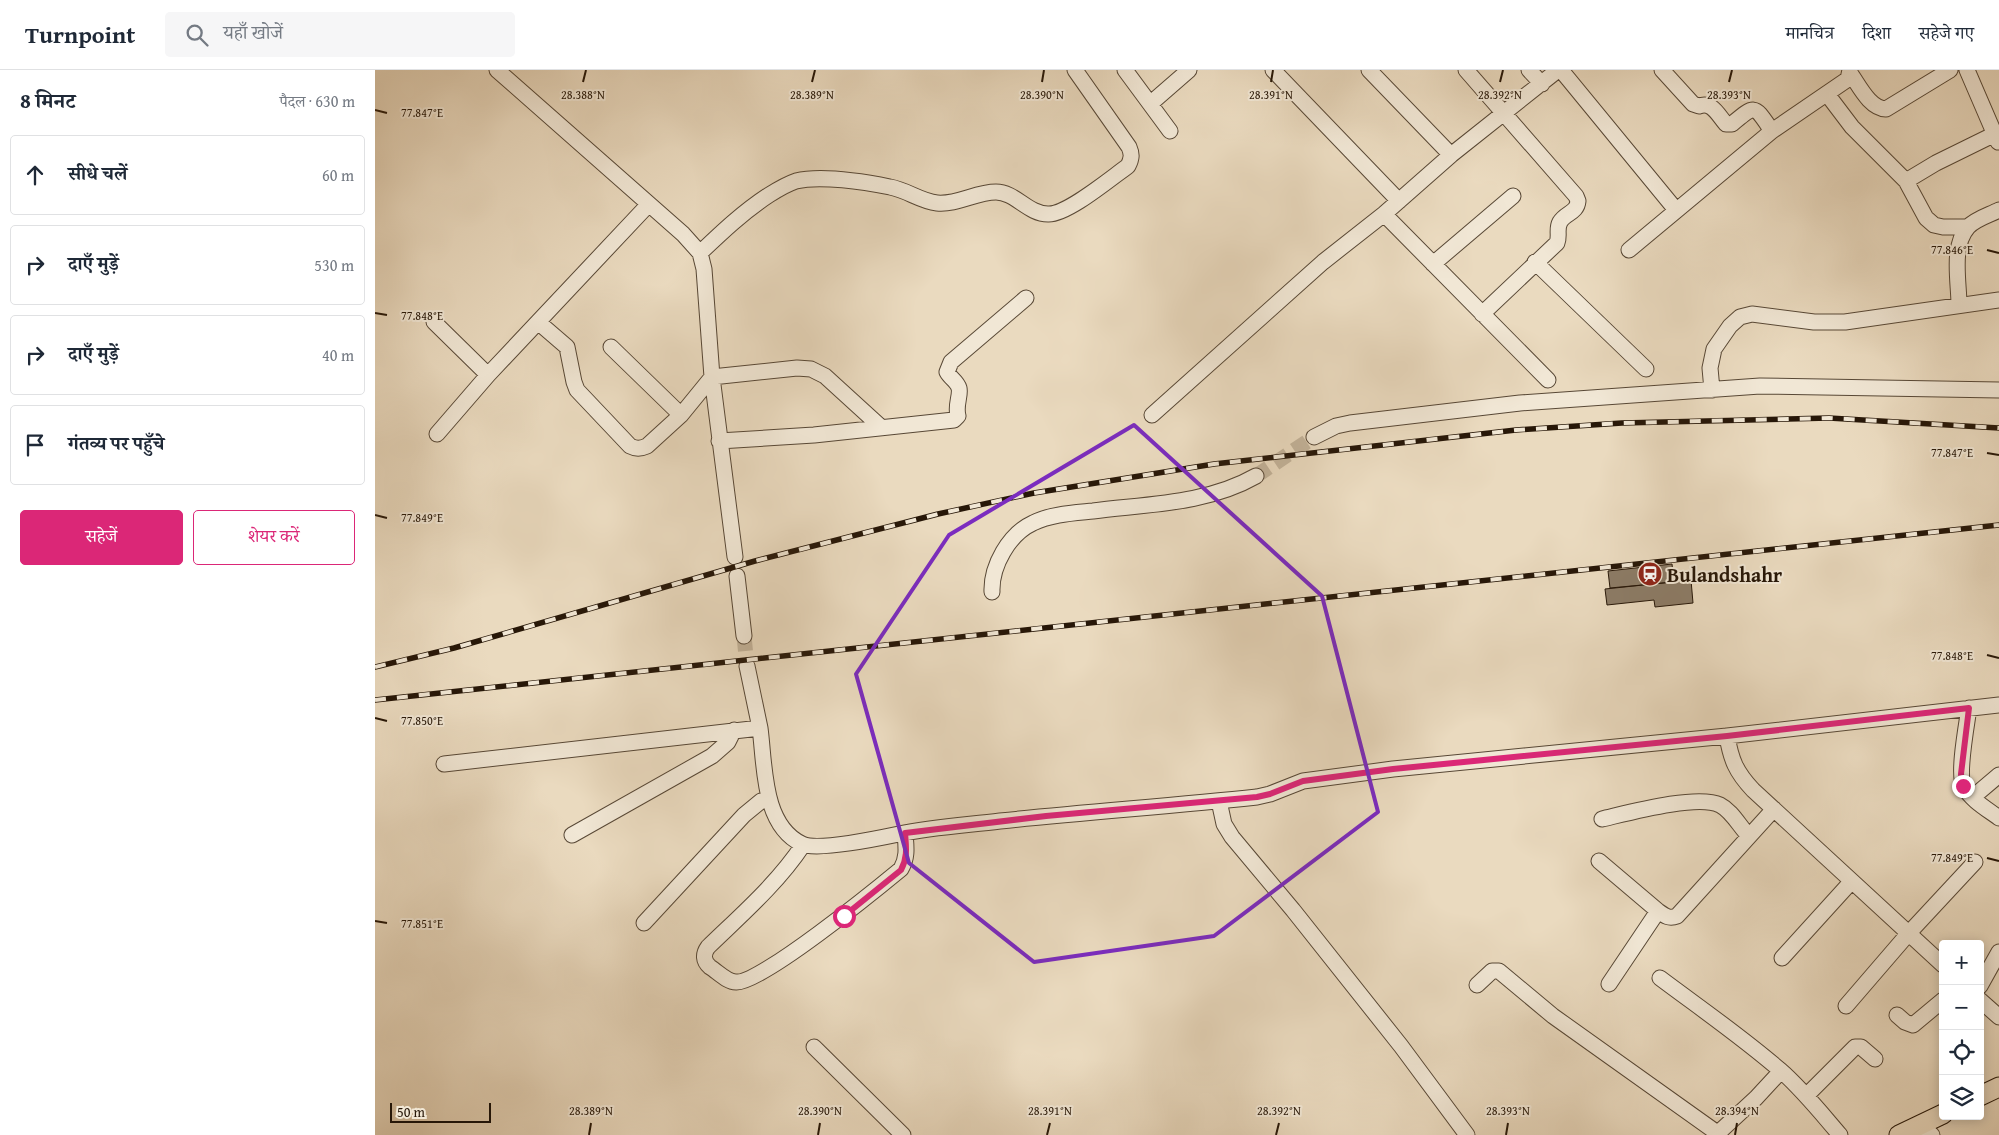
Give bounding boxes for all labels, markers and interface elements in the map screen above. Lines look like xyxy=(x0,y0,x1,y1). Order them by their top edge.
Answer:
search box xyxy=(165,12,515,57)
text: Turnpoint xyxy=(25,17,135,52)
text: यहाँ खोजें xyxy=(223,18,283,46)
text: मानचित्र xyxy=(1785,19,1834,46)
text: दिशा xyxy=(1862,19,1891,46)
text: सहेजे गए xyxy=(1919,19,1974,46)
icon: search xyxy=(183,21,211,49)
text: 8 मिनट xyxy=(20,85,75,116)
text: 28.388°N xyxy=(561,86,605,103)
text: 28.389°N xyxy=(790,86,834,103)
text: 28.390°N xyxy=(1020,86,1064,103)
text: 28.391°N xyxy=(1249,86,1293,103)
text: 28.392°N xyxy=(1478,86,1522,103)
text: 28.393°N xyxy=(1707,86,1751,103)
text: पैदल · 630 m xyxy=(279,89,355,113)
text: 77.847°E xyxy=(401,104,443,121)
text: सीधे चलें xyxy=(68,159,127,187)
icon: ahead xyxy=(21,161,49,189)
text: 60 m xyxy=(322,163,354,187)
text: 77.846°E xyxy=(1931,241,1973,258)
text: दाएँ मुड़ें xyxy=(68,249,119,277)
icon: right xyxy=(21,251,49,279)
text: 530 m xyxy=(314,253,354,277)
text: 77.848°E xyxy=(401,307,443,324)
text: दाएँ मुड़ें xyxy=(68,339,119,367)
icon: right xyxy=(21,341,49,369)
text: 40 m xyxy=(322,343,354,367)
text: गंतव्य पर पहुँचे xyxy=(68,429,164,457)
icon: arrive xyxy=(21,431,49,459)
text: 77.847°E xyxy=(1931,444,1973,461)
text: 77.849°E xyxy=(401,509,443,526)
button: सहेजें xyxy=(20,510,183,565)
button: शेयर करें xyxy=(193,510,355,565)
place label: Bulandshahr xyxy=(1667,560,1782,589)
station icon: Bulandshahr xyxy=(1637,561,1663,587)
text: 77.848°E xyxy=(1931,647,1973,664)
text: 77.850°E xyxy=(401,712,443,729)
route end xyxy=(1952,775,1975,798)
text: 77.849°E xyxy=(1931,849,1973,866)
route start xyxy=(833,905,856,928)
text: 77.851°E xyxy=(401,915,443,932)
map controls xyxy=(1939,940,1984,1120)
button: + xyxy=(1939,940,1984,985)
button: − xyxy=(1939,985,1984,1030)
button: locate xyxy=(1939,1030,1984,1075)
button: layers xyxy=(1939,1075,1984,1120)
scale bar xyxy=(390,1100,491,1123)
text: 50 m xyxy=(397,1102,425,1122)
text: 28.389°N xyxy=(569,1102,613,1119)
text: 28.390°N xyxy=(798,1102,842,1119)
text: 28.391°N xyxy=(1028,1102,1072,1119)
text: 28.392°N xyxy=(1257,1102,1301,1119)
text: 28.393°N xyxy=(1486,1102,1530,1119)
text: 28.394°N xyxy=(1715,1102,1759,1119)

